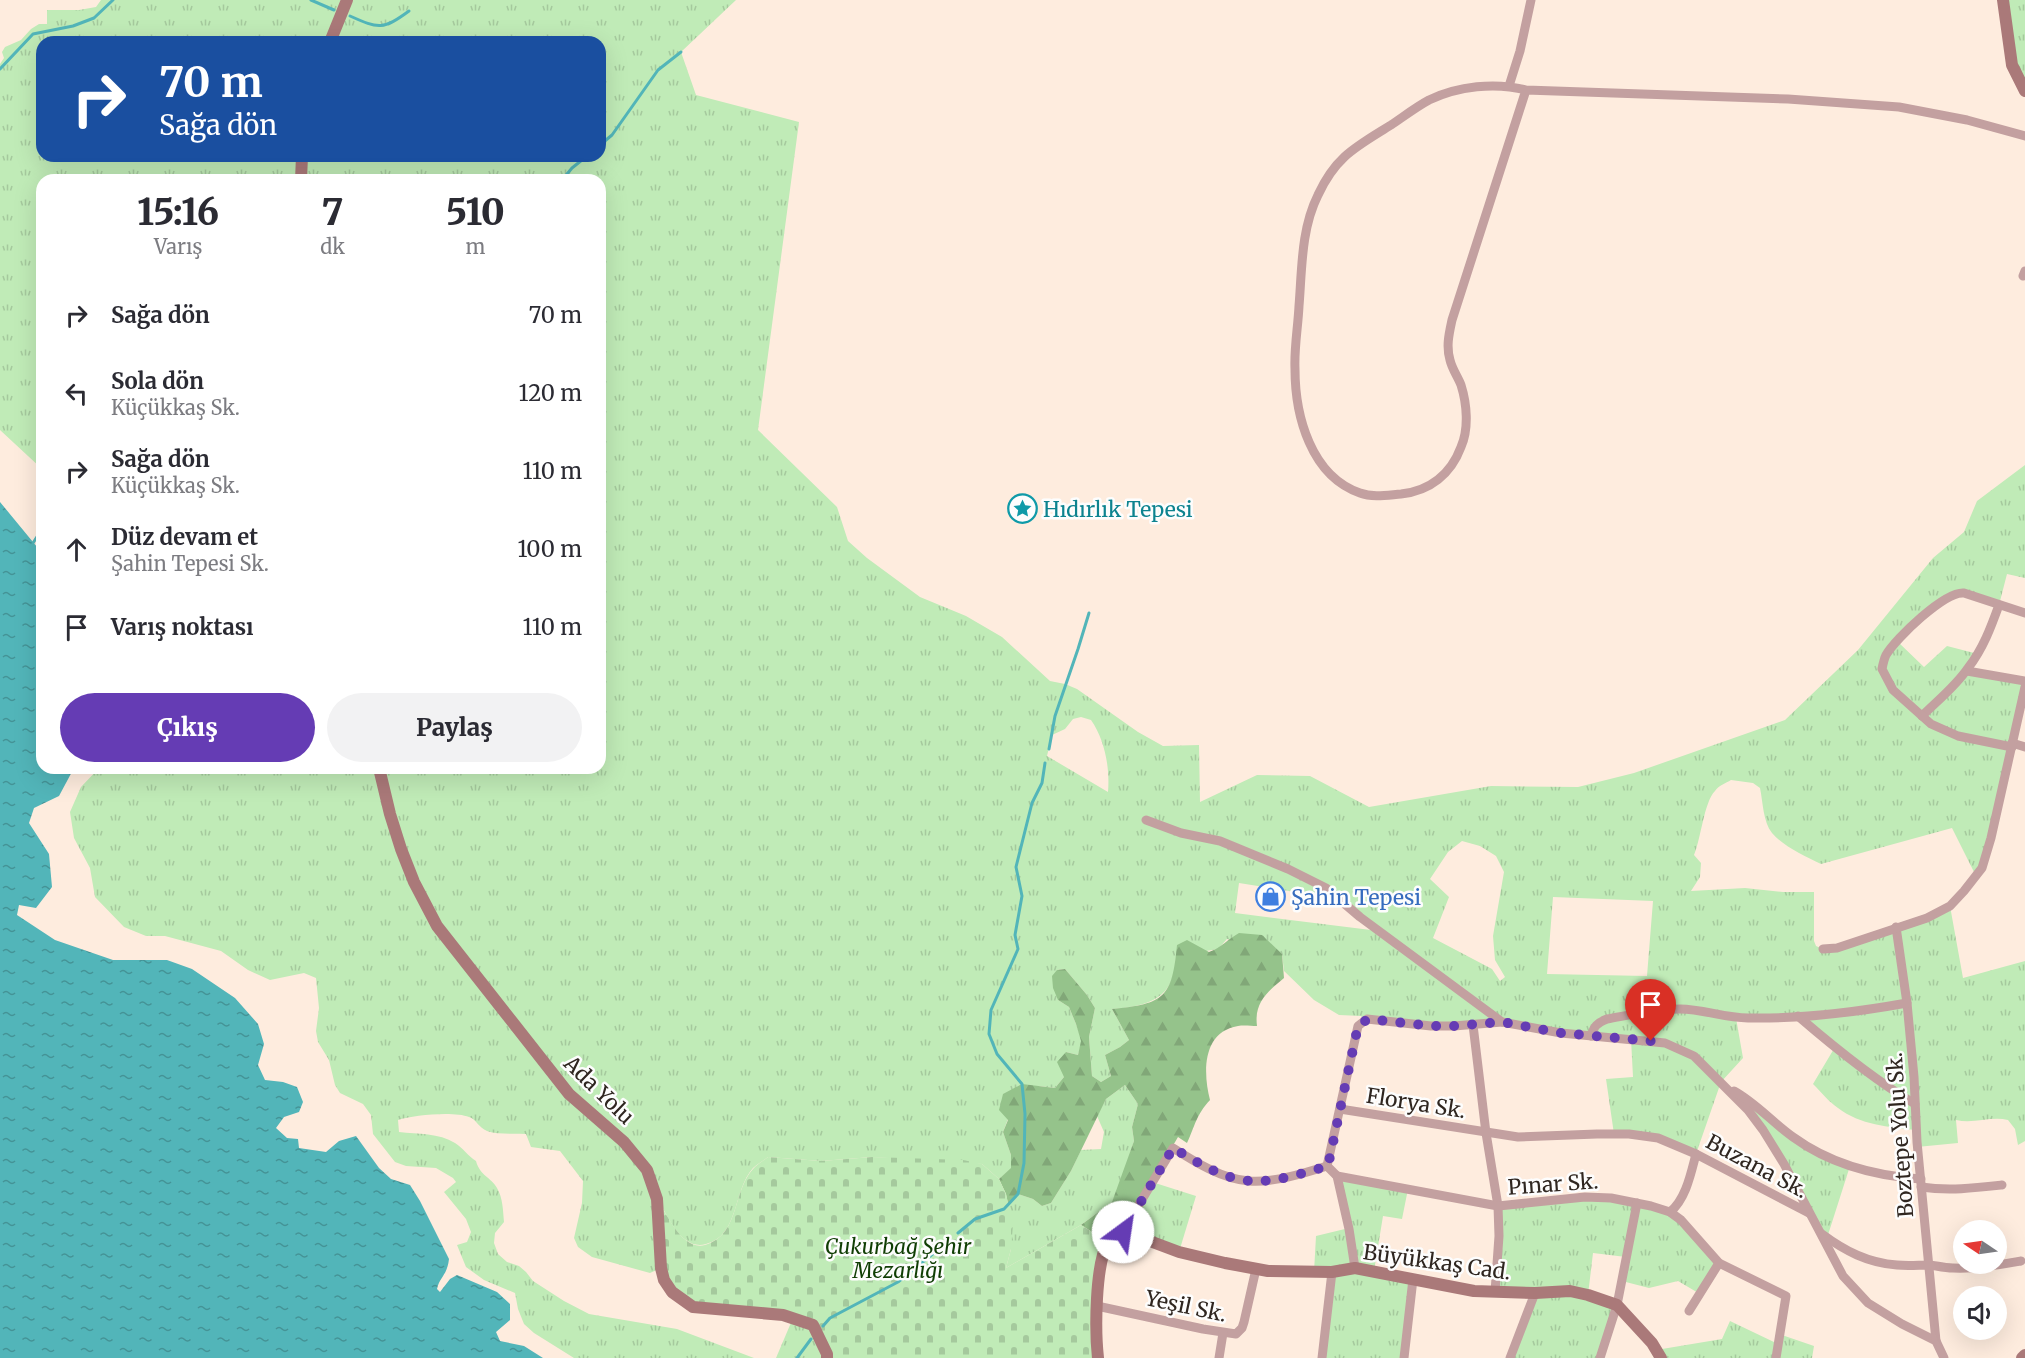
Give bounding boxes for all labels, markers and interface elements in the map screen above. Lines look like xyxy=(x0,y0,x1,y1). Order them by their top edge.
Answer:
text: 70 m xyxy=(159,56,263,108)
icon: right xyxy=(60,60,138,138)
text: Sağa dön xyxy=(159,108,277,142)
text: 15:16 xyxy=(137,190,219,235)
text: 7 xyxy=(322,190,343,235)
text: 510 xyxy=(446,190,505,235)
text: Varış xyxy=(154,234,202,259)
text: dk xyxy=(320,234,345,259)
text: m xyxy=(465,234,485,259)
icon: right xyxy=(60,299,93,332)
text: Sağa dön xyxy=(111,301,210,329)
text: 70 m xyxy=(529,301,582,329)
text: Sola dön xyxy=(111,367,204,395)
icon: left xyxy=(60,377,93,410)
text: 120 m xyxy=(518,379,582,407)
text: Küçükkaş Sk. xyxy=(111,395,240,420)
text: Sağa dön xyxy=(111,445,210,473)
icon: right xyxy=(60,455,93,488)
text: 110 m xyxy=(523,457,582,485)
text: Küçükkaş Sk. xyxy=(111,473,240,498)
place icon: Hıdırlık Tepesi xyxy=(1006,493,1038,525)
place label: Hıdırlık Tepesi xyxy=(1043,496,1193,523)
text: Düz devam et xyxy=(111,523,258,551)
icon: ahead xyxy=(60,533,93,566)
text: 100 m xyxy=(517,535,582,563)
text: Şahin Tepesi Sk. xyxy=(111,551,269,576)
icon: arrive xyxy=(60,611,93,644)
text: Varış noktası xyxy=(111,613,253,641)
text: 110 m xyxy=(523,613,582,641)
button: Çıkış xyxy=(60,693,315,762)
button: Paylaş xyxy=(327,693,582,762)
shop icon: Şahin Tepesi xyxy=(1254,881,1286,913)
place label: Şahin Tepesi xyxy=(1291,884,1421,911)
pin xyxy=(1625,979,1676,1041)
icon: arrive xyxy=(1634,988,1667,1021)
street label: Ada Yolu xyxy=(558,1049,640,1130)
street label: Boztepe Yolu Sk. xyxy=(1881,1052,1919,1218)
street label: Florya Sk. xyxy=(1364,1082,1468,1124)
street label: Buzana Sk. xyxy=(1702,1128,1812,1204)
street label: Pınar Sk. xyxy=(1507,1167,1599,1201)
position arrow xyxy=(1091,1200,1155,1264)
north arrow xyxy=(1953,1220,2007,1274)
map controls xyxy=(1953,1220,2007,1340)
park label: Çukurbağ Şehir Mezarlığı xyxy=(825,1233,972,1284)
street label: Büyükkaş Cad. xyxy=(1362,1238,1512,1286)
street label: Yeşil Sk. xyxy=(1142,1284,1229,1328)
button: sound xyxy=(1953,1286,2007,1340)

